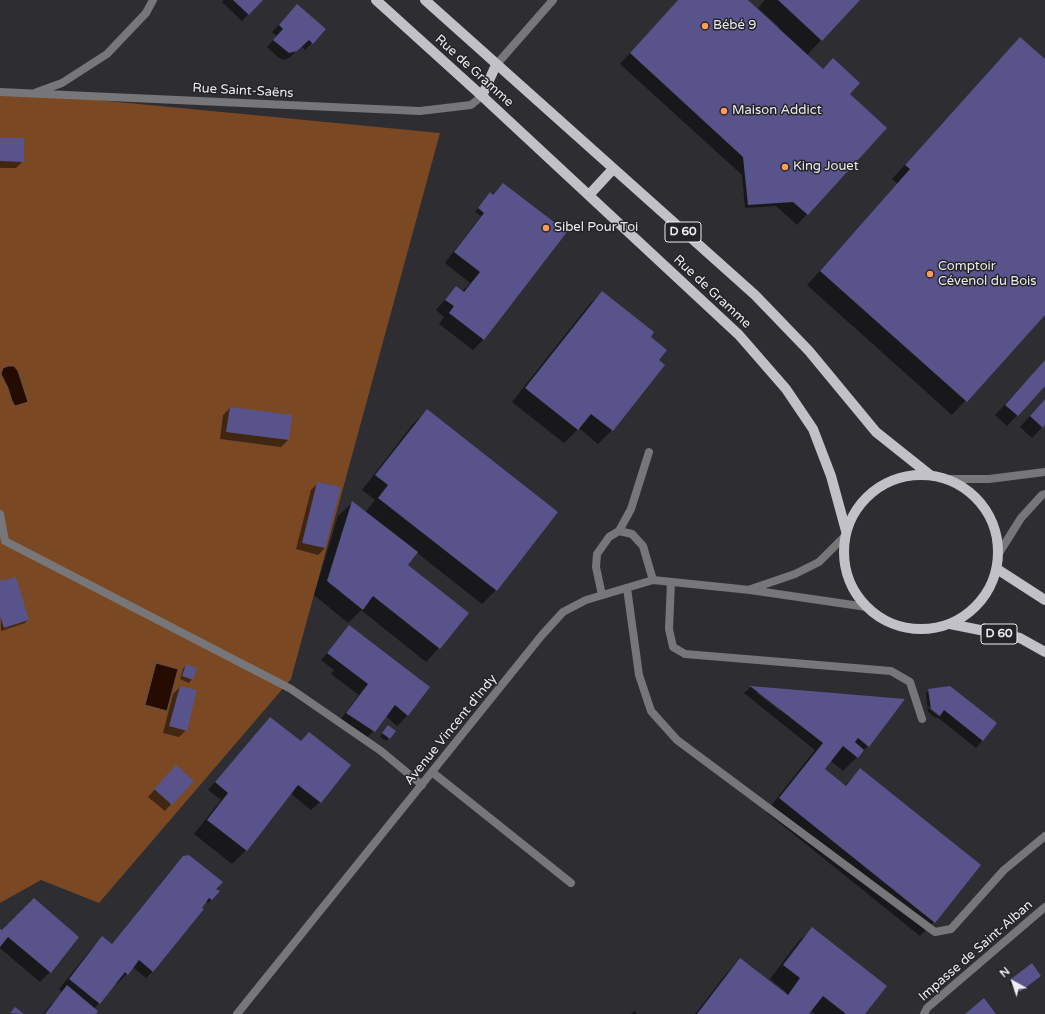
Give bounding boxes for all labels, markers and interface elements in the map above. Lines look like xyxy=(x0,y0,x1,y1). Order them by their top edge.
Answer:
place label: Bébé 9 xyxy=(713,18,756,34)
marker: Bébé 9 xyxy=(700,21,710,31)
street label: Rue de Gramme xyxy=(432,32,516,110)
street label: Rue Saint-Saëns xyxy=(192,81,294,101)
place label: Maison Addict xyxy=(732,103,822,119)
marker: Maison Addict xyxy=(719,106,729,116)
place label: King Jouet xyxy=(793,159,859,175)
marker: King Jouet xyxy=(780,162,790,172)
place label: Sibel Pour Toi xyxy=(554,220,638,236)
road number: D 60 xyxy=(665,222,701,242)
marker: Sibel Pour Toi xyxy=(541,223,551,233)
street label: Rue de Gramme xyxy=(670,252,754,332)
place label: Comptoir Cévenol du Bois xyxy=(938,259,1037,290)
marker: Comptoir Cévenol du Bois xyxy=(925,269,935,279)
road number: D 60 xyxy=(981,624,1017,644)
street label: Avenue Vincent d'Indy xyxy=(401,671,501,789)
street label: Impasse de Saint-Alban xyxy=(916,897,1036,1005)
north arrow xyxy=(993,962,1033,1002)
text: N xyxy=(997,965,1013,980)

